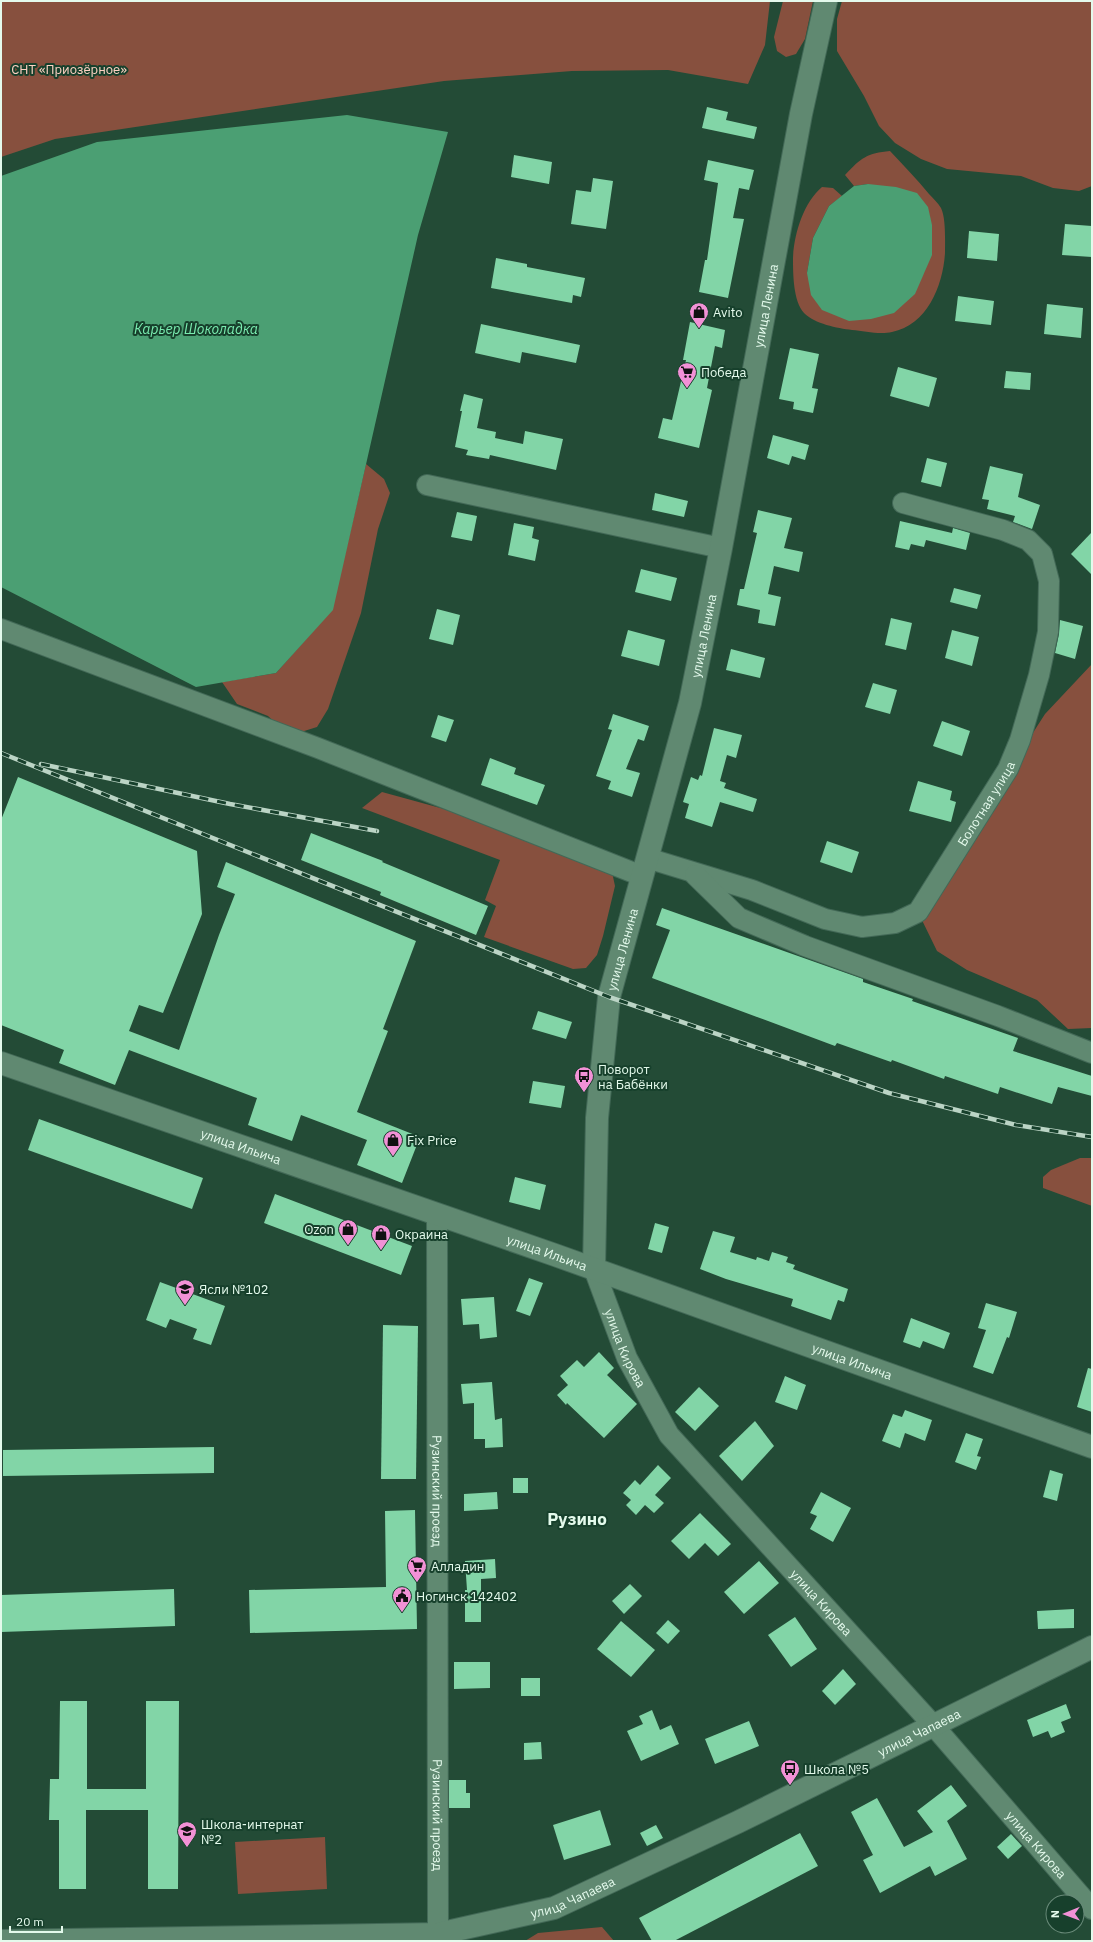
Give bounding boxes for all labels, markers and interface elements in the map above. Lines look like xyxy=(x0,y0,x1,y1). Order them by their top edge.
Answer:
park label: СНТ «Приозёрное» xyxy=(11,61,127,78)
street label: улица Ленина xyxy=(750,262,782,349)
shop icon: Avito xyxy=(688,301,710,329)
place label: Avito xyxy=(713,304,743,321)
water label: Карьер Шоколадка xyxy=(134,320,258,338)
supermarket icon: Победа xyxy=(676,361,698,389)
place label: Победа xyxy=(701,364,747,381)
street label: улица Ленина xyxy=(687,592,720,679)
street label: Болотная улица xyxy=(953,759,1019,849)
street label: улица Ленина xyxy=(603,906,642,993)
place label: Поворот на Бабёнки xyxy=(598,1061,668,1093)
bus stop icon: Поворот на Бабёнки xyxy=(573,1065,595,1093)
street label: улица Ильича xyxy=(198,1124,284,1168)
shop icon: Fix Price xyxy=(382,1129,404,1157)
place label: Fix Price xyxy=(407,1132,457,1149)
shop icon: Ozon xyxy=(337,1218,359,1246)
place label: Ozon xyxy=(304,1221,334,1238)
shop icon: Окраина xyxy=(370,1223,392,1251)
place label: Окраина xyxy=(395,1226,448,1243)
street label: улица Ильича xyxy=(505,1230,590,1274)
school or university icon: Ясли №102 xyxy=(174,1278,196,1306)
place label: Ясли №102 xyxy=(199,1281,269,1298)
street label: улица Кирова xyxy=(601,1306,650,1390)
street label: улица Ильича xyxy=(810,1339,895,1383)
street label: Рузинский проезд xyxy=(429,1435,446,1547)
district label: Рузино xyxy=(547,1508,607,1530)
supermarket icon: Алладин xyxy=(406,1555,428,1583)
place label: Алладин xyxy=(431,1558,485,1575)
street label: улица Кирова xyxy=(787,1566,856,1639)
public building icon: Ногинск 142402 xyxy=(391,1585,413,1613)
place label: Ногинск 142402 xyxy=(416,1588,517,1605)
street label: улица Чапаева xyxy=(875,1705,963,1760)
bus stop icon: Школа №5 xyxy=(779,1758,801,1786)
street label: Рузинский проезд xyxy=(429,1759,446,1871)
place label: Школа №5 xyxy=(804,1761,869,1778)
street label: улица Кирова xyxy=(1002,1807,1070,1882)
place label: Школа-интернат №2 xyxy=(201,1816,303,1848)
school or university icon: Школа-интернат №2 xyxy=(176,1820,198,1848)
street label: улица Чапаева xyxy=(529,1872,618,1922)
north arrow xyxy=(1045,1894,1085,1934)
scale bar xyxy=(10,1908,62,1934)
text: N xyxy=(1048,1910,1062,1918)
text: 20 m xyxy=(16,1914,44,1929)

